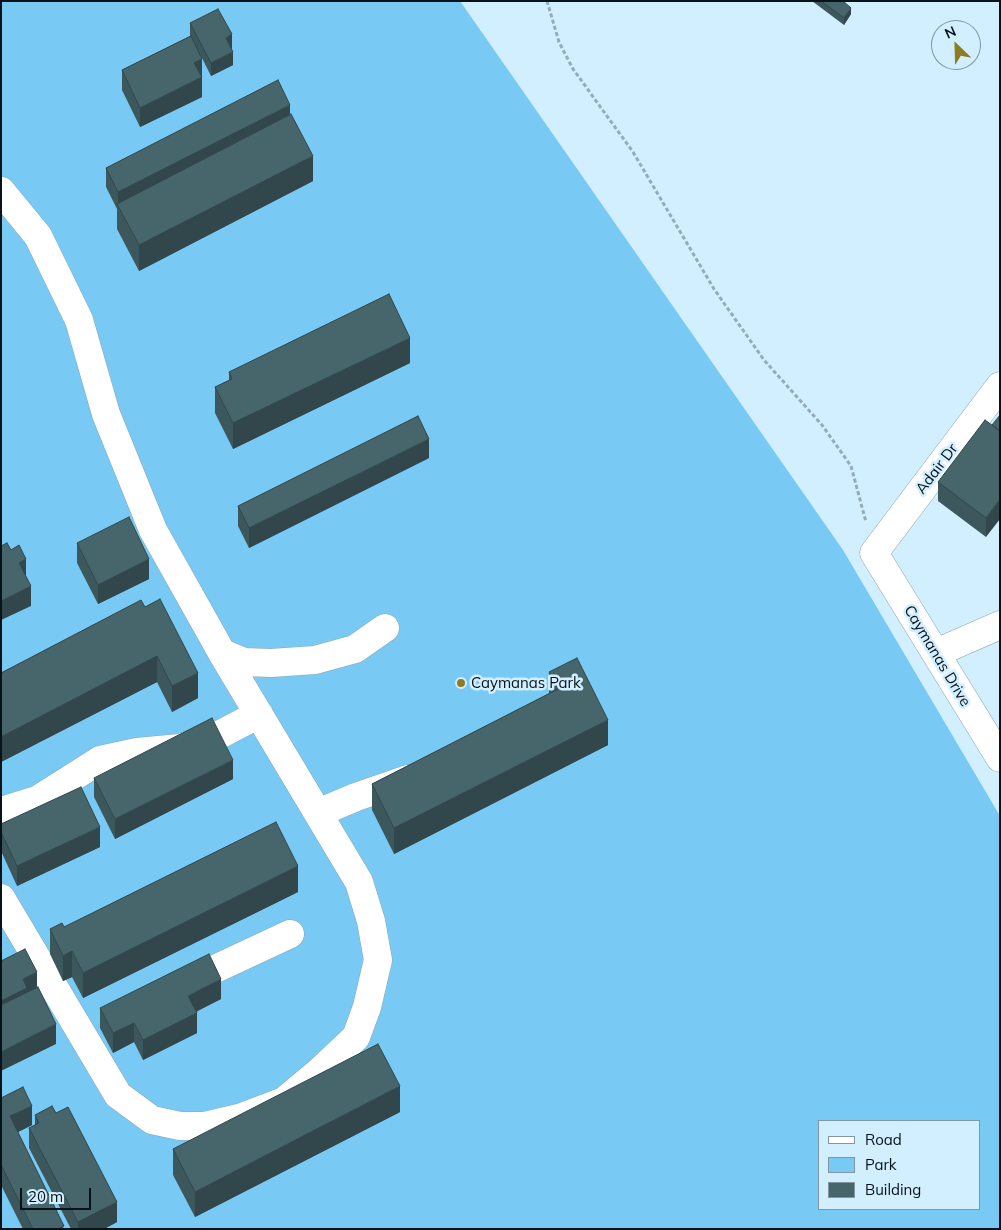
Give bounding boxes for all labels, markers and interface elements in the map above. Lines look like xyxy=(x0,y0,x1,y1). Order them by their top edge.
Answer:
north arrow xyxy=(931,20,981,70)
text: N xyxy=(942,22,959,43)
street label: Adair Dr xyxy=(912,440,962,498)
street label: Caymanas Drive xyxy=(900,602,974,710)
place label: Caymanas Park xyxy=(471,674,581,692)
marker: Caymanas Park xyxy=(455,677,467,689)
legend xyxy=(818,1120,981,1210)
text: Road xyxy=(865,1130,902,1149)
text: Park xyxy=(865,1155,897,1174)
scale bar xyxy=(22,1178,94,1210)
text: Building xyxy=(865,1180,921,1199)
text: 20 m xyxy=(28,1187,63,1206)

